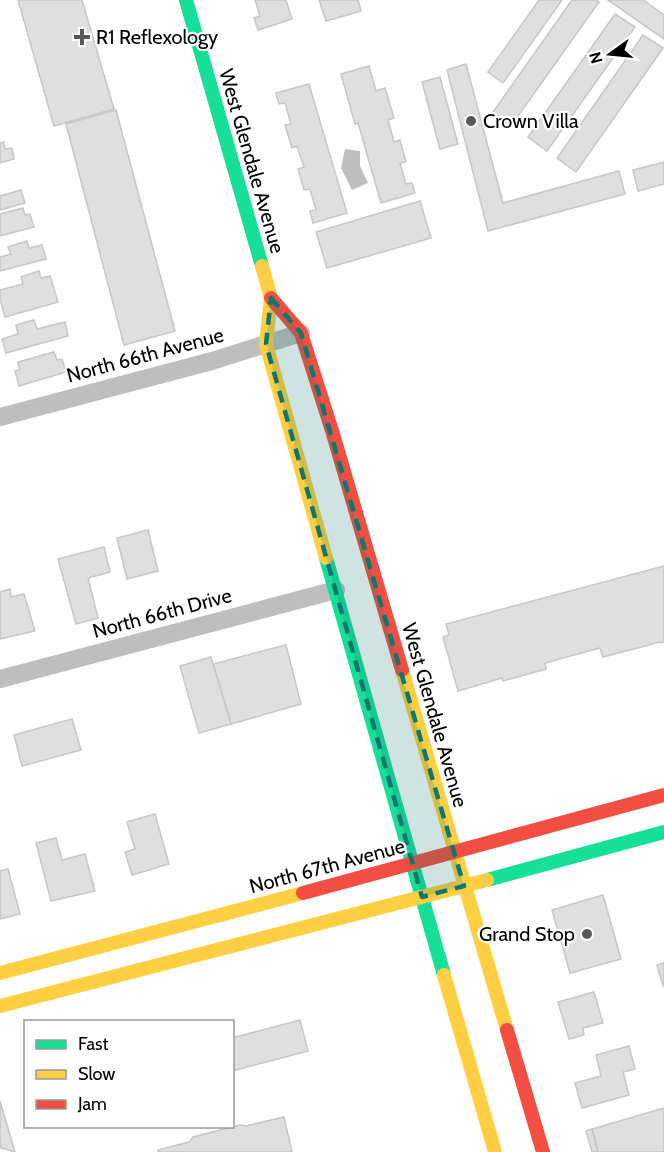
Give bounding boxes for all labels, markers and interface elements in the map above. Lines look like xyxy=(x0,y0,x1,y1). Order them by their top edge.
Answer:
north arrow xyxy=(580,24,640,84)
place label: R1 Reflexology xyxy=(96,25,218,49)
marker: R1 Reflexology xyxy=(73,28,91,46)
text: N xyxy=(585,50,607,66)
street label: West Glendale Avenue xyxy=(214,66,290,256)
place label: Crown Villa xyxy=(483,109,579,133)
marker: Crown Villa xyxy=(464,114,478,128)
street label: North 66th Avenue xyxy=(64,323,226,387)
street label: North 66th Drive xyxy=(90,583,234,643)
street label: West Glendale Avenue xyxy=(397,620,473,810)
street label: North 67th Avenue xyxy=(247,834,407,898)
place label: Grand Stop xyxy=(479,922,575,946)
marker: Grand Stop xyxy=(580,927,594,941)
legend xyxy=(24,1020,234,1128)
text: Fast xyxy=(78,1033,109,1055)
text: Slow xyxy=(78,1063,115,1085)
text: Jam xyxy=(77,1093,107,1115)

